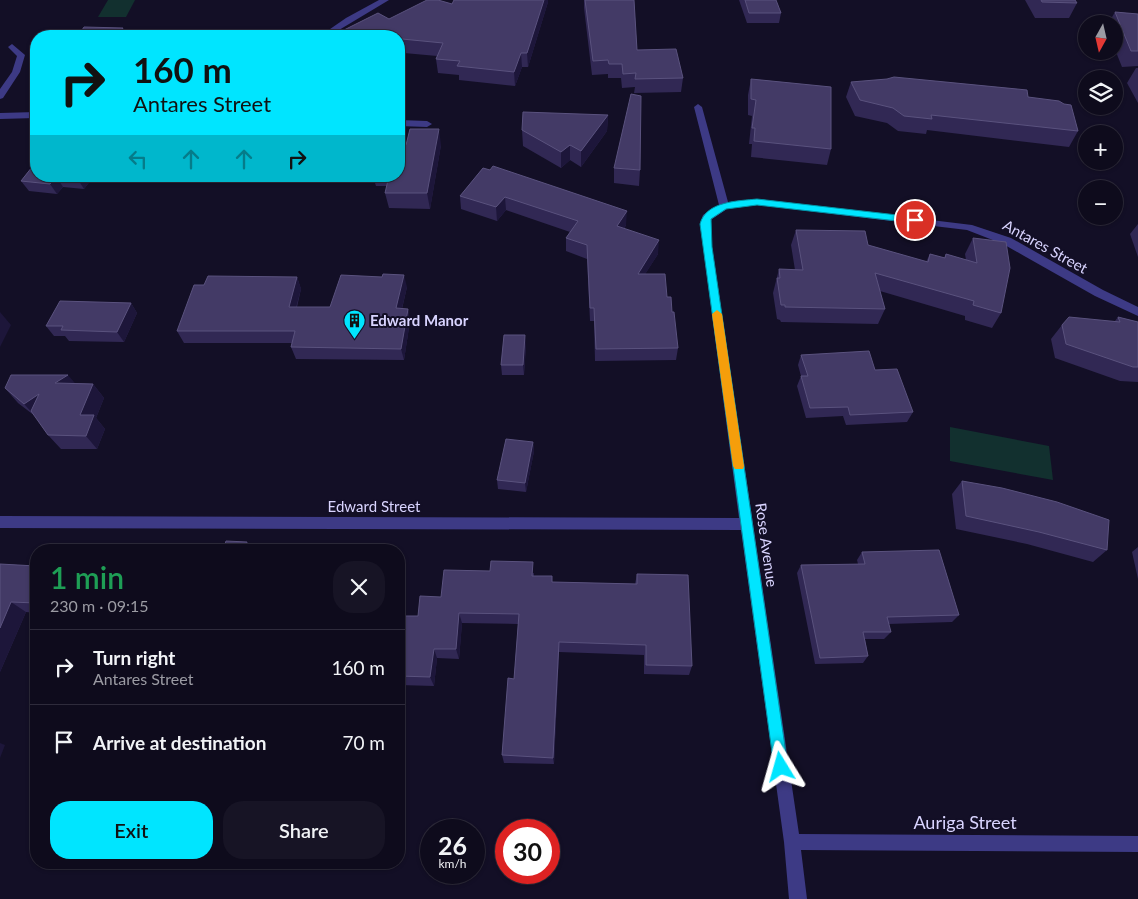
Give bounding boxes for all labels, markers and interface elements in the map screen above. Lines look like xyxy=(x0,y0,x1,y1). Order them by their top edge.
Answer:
north arrow xyxy=(1078,15,1122,60)
map controls xyxy=(1078,15,1123,225)
text: 160 m xyxy=(133,48,232,90)
icon: right xyxy=(50,50,115,115)
button: layers xyxy=(1078,70,1123,115)
text: Antares Street xyxy=(133,90,271,117)
button: + xyxy=(1078,125,1123,170)
icon: left xyxy=(124,145,152,173)
icon: ahead xyxy=(177,145,205,173)
icon: ahead xyxy=(230,145,258,173)
icon: right xyxy=(283,145,311,173)
button: − xyxy=(1078,180,1123,225)
pin xyxy=(894,199,936,241)
icon: arrive xyxy=(901,206,929,234)
street label: Antares Street xyxy=(1000,215,1092,277)
building icon: Edward Manor xyxy=(342,309,366,340)
place label: Edward Manor xyxy=(370,311,469,329)
street label: Edward Street xyxy=(328,497,421,515)
street label: Rose Avenue xyxy=(752,502,782,588)
text: 1 min xyxy=(50,559,124,595)
button: close xyxy=(333,561,385,613)
text: 230 m · 09:15 xyxy=(50,596,149,615)
text: Turn right xyxy=(93,646,175,669)
icon: right xyxy=(50,653,78,681)
text: 160 m xyxy=(331,656,385,679)
text: Antares Street xyxy=(93,669,193,688)
icon: arrive xyxy=(50,728,78,756)
text: Arrive at destination xyxy=(93,731,266,754)
text: 70 m xyxy=(342,731,385,754)
position arrow xyxy=(754,740,806,792)
button: Exit xyxy=(50,801,213,859)
button: Share xyxy=(223,801,385,859)
street label: Auriga Street xyxy=(913,811,1017,833)
speed limit sign: 30 xyxy=(495,819,560,884)
text: 26 xyxy=(438,830,467,860)
text: km/h xyxy=(438,856,467,871)

